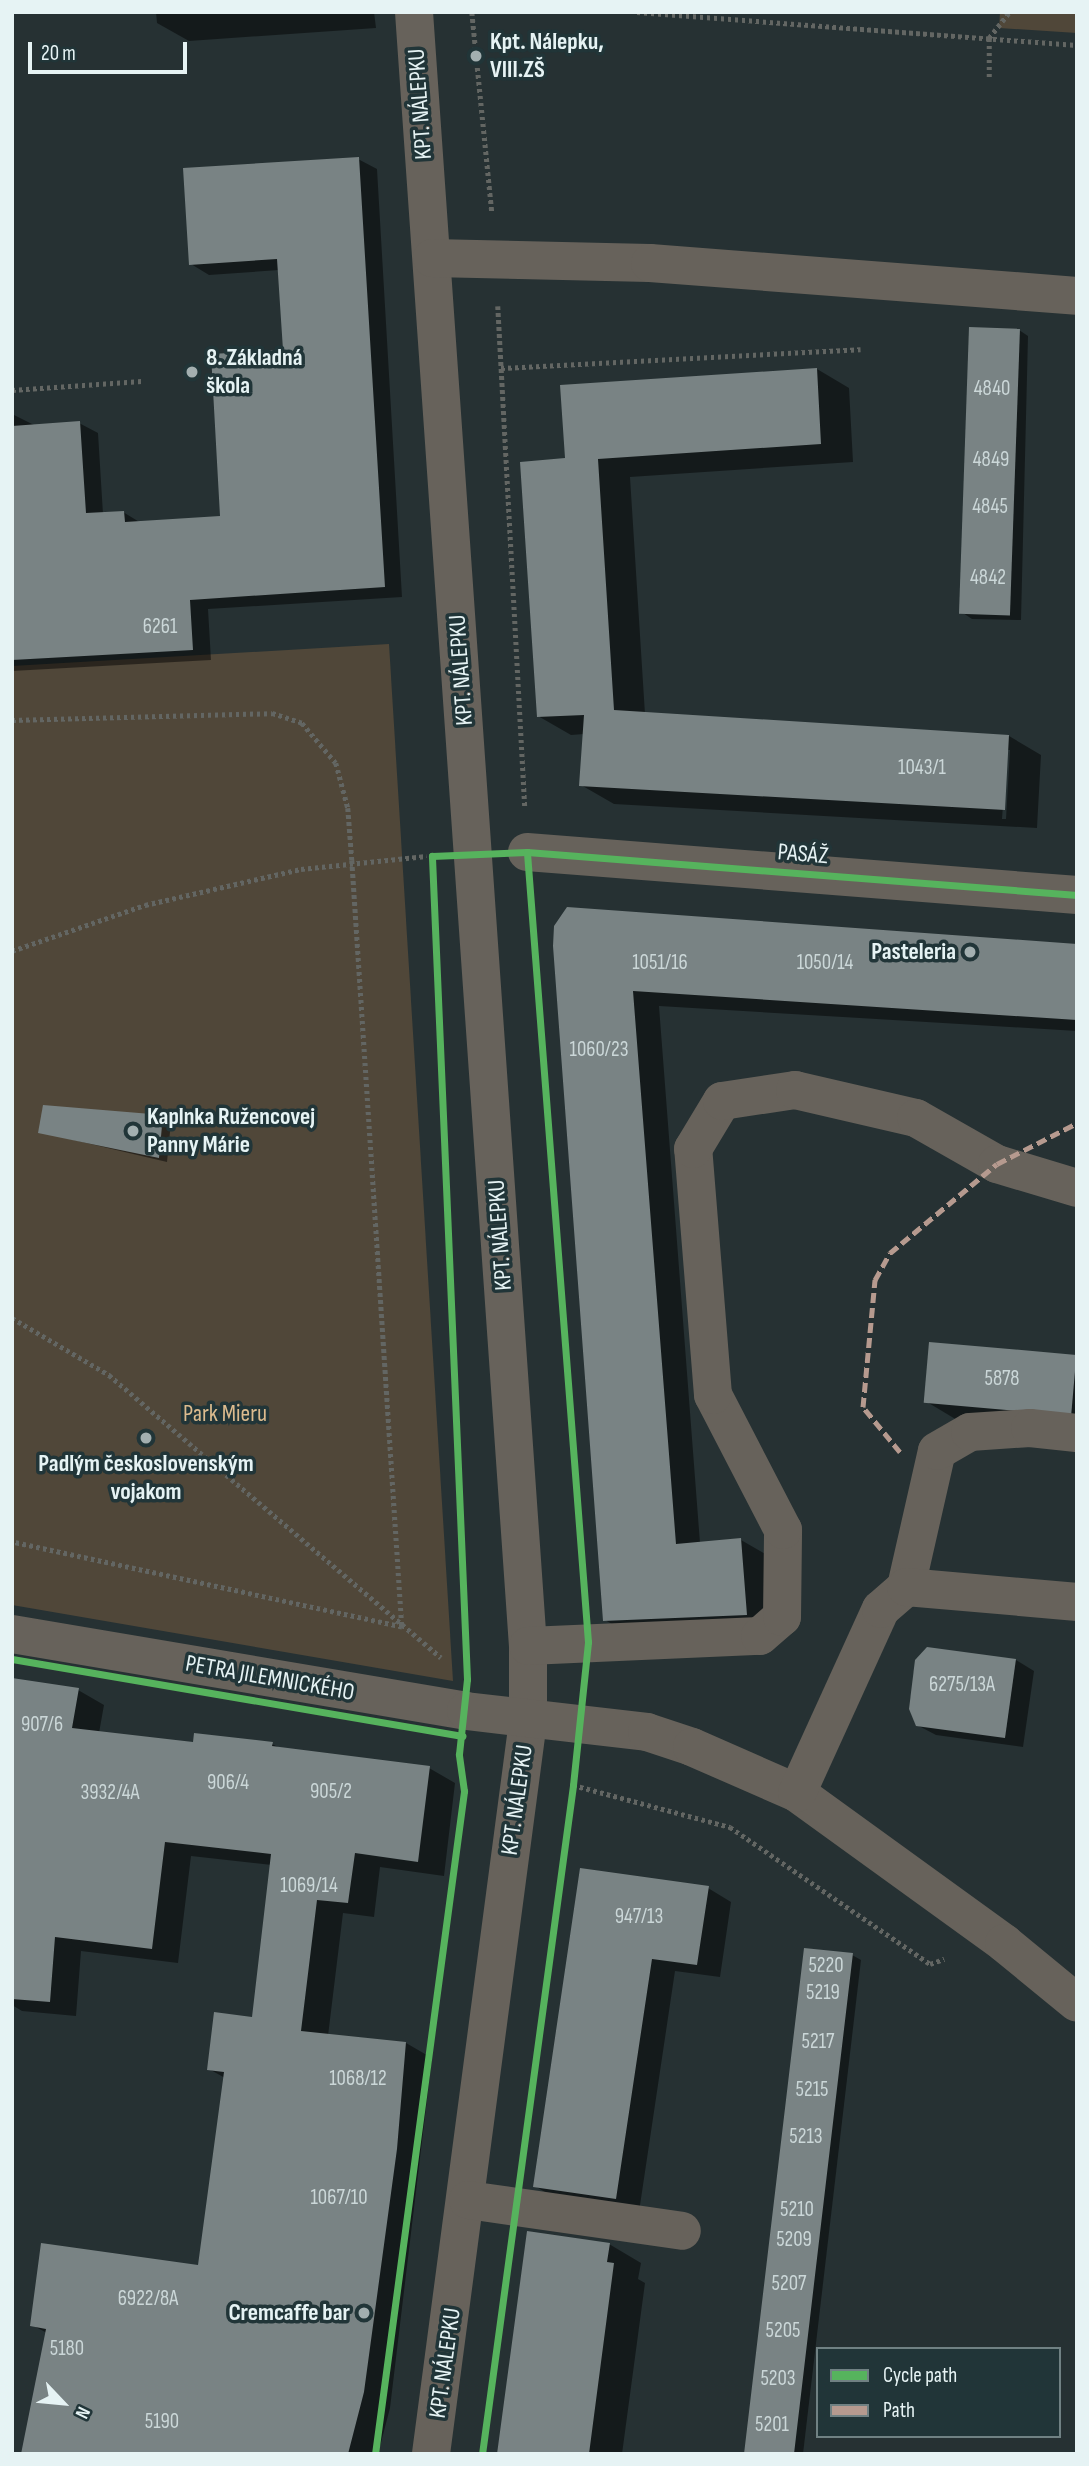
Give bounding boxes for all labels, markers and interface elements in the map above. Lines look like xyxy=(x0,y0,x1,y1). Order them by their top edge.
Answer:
scale bar xyxy=(32,28,191,72)
place label: Kpt. Nálepku, VIII.ZŠ xyxy=(490,28,604,84)
text: 20 m xyxy=(41,41,76,66)
street label: KPT. NÁLEPKU xyxy=(402,48,438,160)
marker: Kpt. Nálepku, VIII.ZŠ xyxy=(468,48,484,64)
place label: 8. Základná škola xyxy=(206,344,303,400)
marker: 8. Základná škola xyxy=(184,364,200,380)
house number: 4840 xyxy=(974,376,1010,402)
house number: 4849 xyxy=(973,447,1009,473)
house number: 4845 xyxy=(972,494,1008,520)
house number: 4842 xyxy=(970,565,1006,591)
house number: 6261 xyxy=(143,614,177,640)
street label: KPT. NÁLEPKU xyxy=(443,614,479,726)
house number: 1043/1 xyxy=(898,755,946,781)
street label: PASÁŽ xyxy=(776,837,830,871)
place label: Pasteleria xyxy=(871,938,956,966)
marker: Pasteleria xyxy=(962,944,978,960)
house number: 1051/16 xyxy=(632,950,688,976)
house number: 1050/14 xyxy=(797,950,853,976)
house number: 1060/23 xyxy=(570,1037,628,1063)
place label: Kaplnka Ružencovej Panny Márie xyxy=(147,1103,315,1159)
marker: Kaplnka Ružencovej Panny Márie xyxy=(125,1123,141,1139)
street label: KPT. NÁLEPKU xyxy=(482,1179,518,1291)
house number: 5878 xyxy=(984,1366,1020,1392)
park label: Park Mieru xyxy=(183,1400,267,1428)
marker: Padlým československým vojakom xyxy=(138,1430,154,1446)
place label: Padlým československým vojakom xyxy=(38,1450,254,1506)
street label: PETRA JILEMNICKÉHO xyxy=(183,1649,357,1707)
house number: 6275/13A xyxy=(929,1672,995,1698)
house number: 907/6 xyxy=(21,1712,63,1738)
street label: KPT. NÁLEPKU xyxy=(495,1743,539,1857)
house number: 906/4 xyxy=(207,1770,249,1796)
house number: 905/2 xyxy=(310,1779,352,1805)
house number: 3932/4A xyxy=(80,1780,140,1806)
house number: 1069/14 xyxy=(280,1873,338,1899)
house number: 947/13 xyxy=(615,1904,663,1930)
house number: 5220 xyxy=(808,1953,844,1979)
house number: 5219 xyxy=(806,1980,840,2006)
house number: 5217 xyxy=(802,2029,834,2055)
house number: 1068/12 xyxy=(329,2066,387,2092)
house number: 5215 xyxy=(796,2077,828,2103)
house number: 5213 xyxy=(789,2124,823,2150)
house number: 1067/10 xyxy=(311,2185,367,2211)
house number: 5210 xyxy=(780,2197,814,2223)
house number: 5209 xyxy=(776,2227,812,2253)
house number: 5207 xyxy=(772,2271,806,2297)
house number: 6922/8A xyxy=(118,2286,178,2312)
place label: Cremcaffe bar xyxy=(228,2299,350,2327)
marker: Cremcaffe bar xyxy=(356,2305,372,2321)
street label: KPT. NÁLEPKU xyxy=(423,2306,467,2420)
house number: 5205 xyxy=(766,2318,800,2344)
house number: 5180 xyxy=(50,2336,84,2362)
legend xyxy=(816,2347,1061,2438)
text: Cycle path xyxy=(883,2363,957,2388)
house number: 5203 xyxy=(760,2366,796,2392)
north arrow xyxy=(28,2368,98,2438)
text: Path xyxy=(883,2398,915,2423)
text: N xyxy=(70,2403,95,2422)
house number: 5190 xyxy=(145,2409,179,2435)
house number: 5201 xyxy=(755,2412,789,2438)

